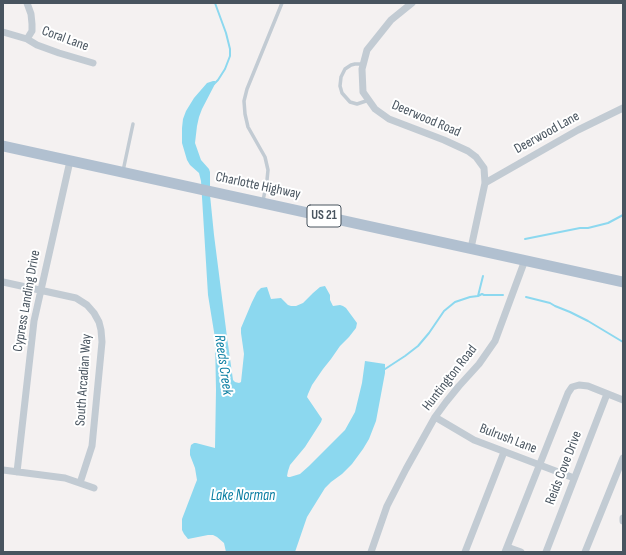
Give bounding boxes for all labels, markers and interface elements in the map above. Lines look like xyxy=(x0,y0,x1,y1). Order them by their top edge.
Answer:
street label: Coral Lane xyxy=(39,23,91,55)
street label: Deerwood Road xyxy=(389,97,463,141)
street label: Deerwood Lane xyxy=(511,108,583,158)
street label: Charlotte Highway xyxy=(214,169,302,203)
road number: US 21 xyxy=(307,205,341,227)
street label: Cypress Landing Drive xyxy=(10,249,44,353)
street label: South Arcadian Way xyxy=(72,333,96,427)
water label: Reeds Creek xyxy=(210,334,236,396)
street label: Huntington Road xyxy=(419,342,481,414)
street label: Bulrush Lane xyxy=(477,420,539,458)
street label: Reids Cove Drive xyxy=(542,429,586,507)
water label: Lake Norman xyxy=(211,487,275,505)

